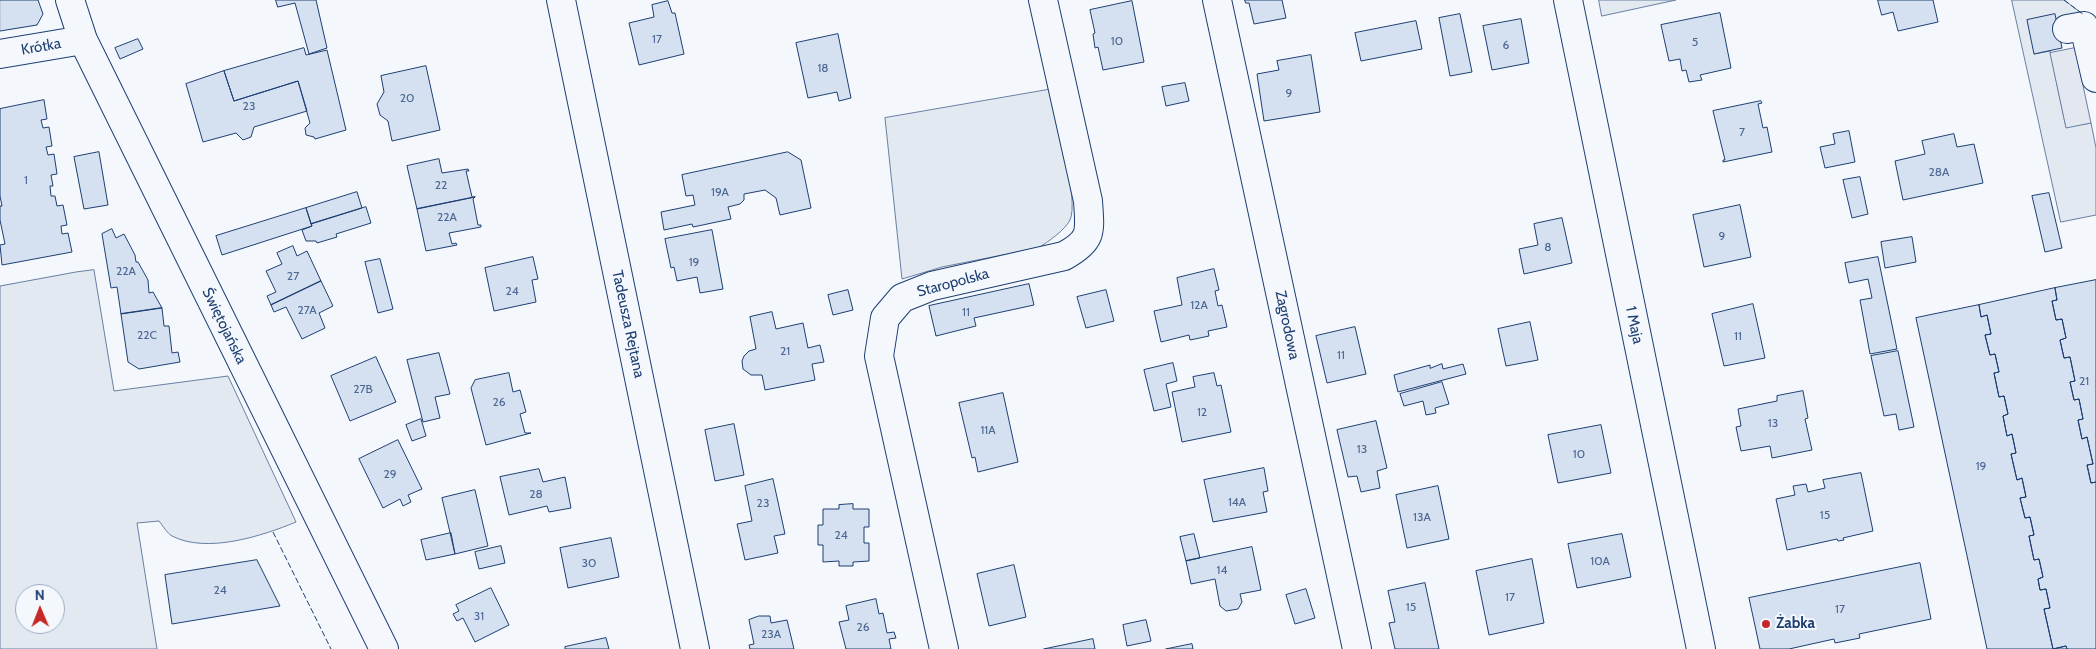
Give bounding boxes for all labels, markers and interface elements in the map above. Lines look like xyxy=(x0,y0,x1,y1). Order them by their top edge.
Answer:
house number: 17 xyxy=(652,32,662,46)
house number: 10 xyxy=(1111,34,1123,48)
street label: Krótka xyxy=(20,35,62,59)
house number: 5 xyxy=(1692,35,1698,49)
house number: 6 xyxy=(1503,38,1509,52)
house number: 18 xyxy=(817,61,829,75)
house number: 9 xyxy=(1286,86,1292,100)
house number: 20 xyxy=(400,91,414,105)
house number: 23 xyxy=(243,99,255,113)
house number: 7 xyxy=(1739,125,1745,139)
house number: 28A xyxy=(1929,165,1949,179)
house number: 1 xyxy=(24,173,28,187)
house number: 22 xyxy=(435,178,447,192)
house number: 19A xyxy=(711,185,729,199)
house number: 22A xyxy=(437,210,457,224)
house number: 9 xyxy=(1719,229,1725,243)
house number: 8 xyxy=(1544,240,1552,254)
house number: 19 xyxy=(689,255,699,269)
house number: 22A xyxy=(116,264,136,278)
street label: Staropolska xyxy=(915,265,991,301)
house number: 27 xyxy=(287,269,299,283)
street label: Tadeusza Rejtana xyxy=(608,269,648,379)
house number: 24 xyxy=(505,284,519,298)
street label: Świętojańska xyxy=(198,285,250,367)
street label: Zagrodowa xyxy=(1271,289,1303,361)
house number: 12A xyxy=(1190,298,1208,312)
house number: 27A xyxy=(297,303,317,317)
house number: 11 xyxy=(962,305,970,319)
street label: 1 Maja xyxy=(1621,305,1647,345)
house number: 22C xyxy=(137,328,157,342)
house number: 11 xyxy=(1734,329,1742,343)
house number: 21 xyxy=(780,344,790,358)
house number: 11 xyxy=(1337,348,1345,362)
house number: 21 xyxy=(2079,374,2089,388)
house number: 27B xyxy=(353,382,373,396)
house number: 26 xyxy=(492,395,506,409)
house number: 12 xyxy=(1197,405,1207,419)
house number: 13 xyxy=(1768,416,1778,430)
house number: 11A xyxy=(980,423,996,437)
house number: 13 xyxy=(1357,442,1367,456)
house number: 10 xyxy=(1573,447,1585,461)
house number: 19 xyxy=(1976,459,1986,473)
house number: 29 xyxy=(383,467,397,481)
house number: 28 xyxy=(529,487,543,501)
house number: 14A xyxy=(1228,495,1246,509)
house number: 23 xyxy=(757,496,769,510)
house number: 15 xyxy=(1820,508,1830,522)
house number: 13A xyxy=(1413,510,1431,524)
house number: 24 xyxy=(834,528,848,542)
house number: 10A xyxy=(1590,554,1610,568)
house number: 30 xyxy=(582,556,596,570)
house number: 14 xyxy=(1217,563,1227,577)
house number: 24 xyxy=(213,583,227,597)
north arrow xyxy=(15,584,65,634)
text: N xyxy=(35,586,45,604)
house number: 17 xyxy=(1505,590,1515,604)
house number: 15 xyxy=(1406,600,1416,614)
house number: 17 xyxy=(1835,602,1845,616)
house number: 31 xyxy=(474,609,484,623)
place label: Żabka xyxy=(1776,615,1815,633)
marker: Żabka xyxy=(1760,618,1772,630)
house number: 26 xyxy=(856,620,870,634)
house number: 23A xyxy=(761,627,781,641)

